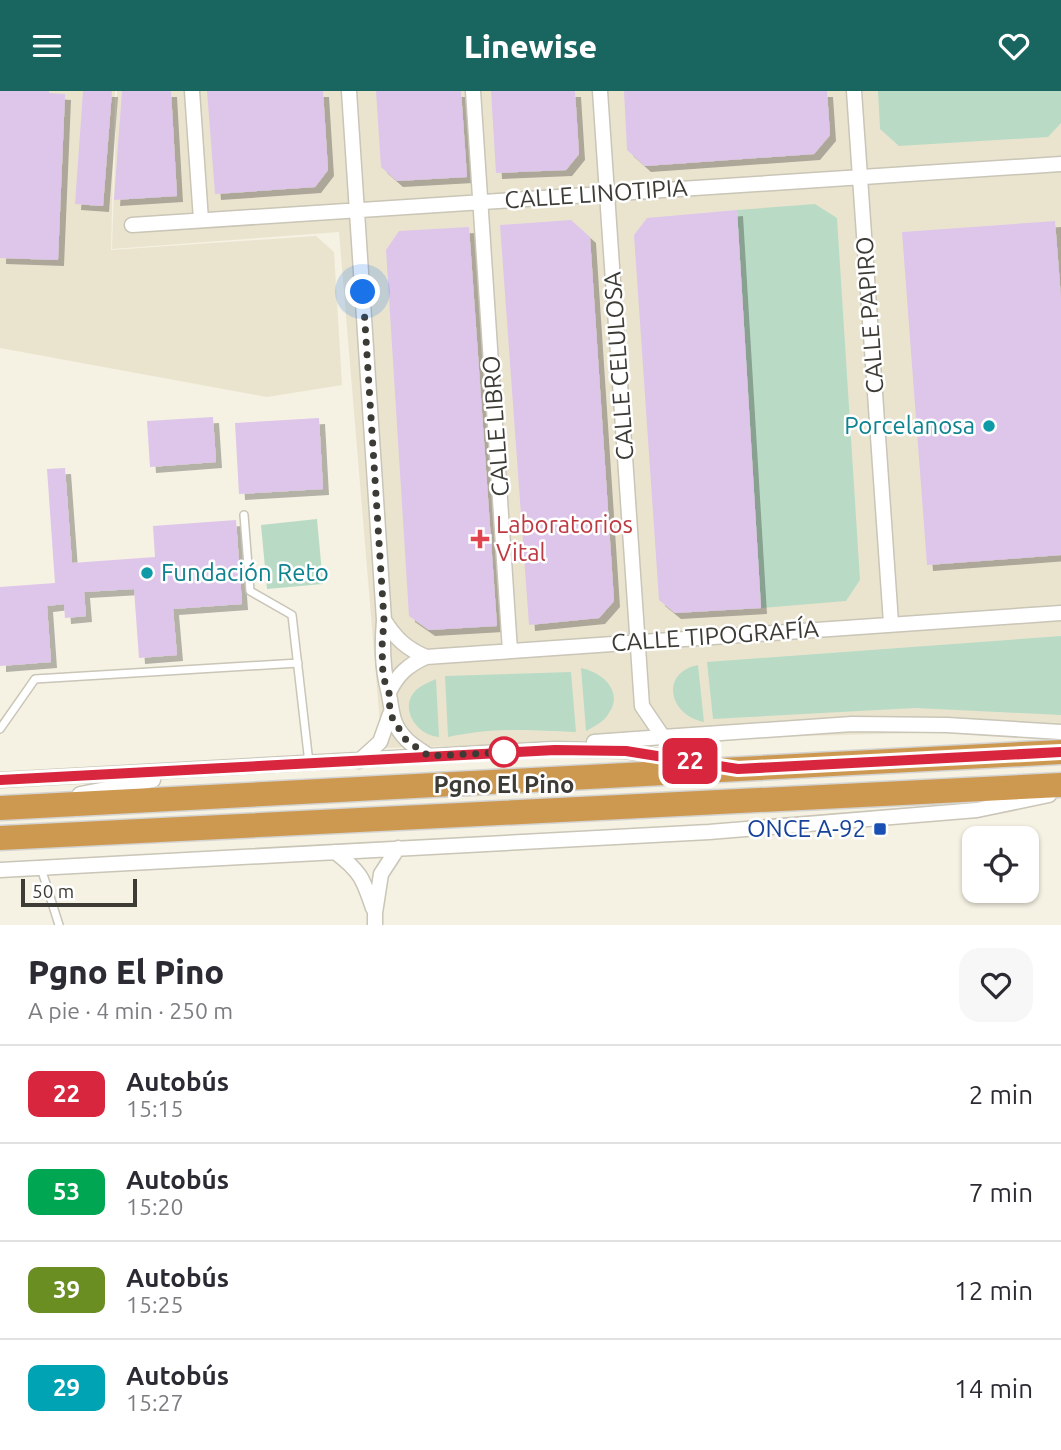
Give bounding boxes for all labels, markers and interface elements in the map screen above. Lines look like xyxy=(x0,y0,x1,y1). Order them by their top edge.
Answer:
icon: menu xyxy=(28,27,66,65)
icon: heart xyxy=(995,27,1033,65)
text: Linewise xyxy=(464,28,597,64)
street label: CALLE LINOTIPIA xyxy=(503,174,689,213)
street label: CALLE PAPIRO xyxy=(851,236,888,394)
street label: CALLE CELULOSA xyxy=(598,270,639,461)
your location xyxy=(345,274,380,309)
street label: CALLE LIBRO xyxy=(477,355,514,498)
place label: Porcelanosa xyxy=(844,412,975,439)
marker: Porcelanosa xyxy=(981,418,997,434)
place label: Laboratorios Vital xyxy=(496,511,633,566)
marker: Laboratorios Vital xyxy=(470,529,490,549)
place label: Fundación Reto xyxy=(161,559,329,586)
marker: Fundación Reto xyxy=(139,565,155,581)
street label: CALLE TIPOGRAFÍA xyxy=(610,614,820,656)
marker: Pgno El Pino xyxy=(489,737,519,767)
line badge: 22 xyxy=(658,738,722,784)
text: 22 xyxy=(676,747,704,774)
place label: Pgno El Pino xyxy=(434,771,574,798)
place label: ONCE A-92 xyxy=(747,815,866,842)
marker: ONCE A-92 xyxy=(872,821,888,837)
map controls xyxy=(962,826,1039,903)
button: locate xyxy=(962,826,1039,903)
scale bar xyxy=(21,876,136,908)
text: 50 m xyxy=(32,880,74,902)
button: heart xyxy=(959,948,1033,1022)
text: Pgno El Pino xyxy=(28,953,224,990)
text: A pie · 4 min · 250 m xyxy=(28,998,233,1023)
text: Autobús xyxy=(126,1067,229,1096)
text: 22 xyxy=(53,1080,80,1107)
text: 2 min xyxy=(969,1080,1033,1109)
text: 15:15 xyxy=(126,1096,184,1121)
text: Autobús xyxy=(126,1165,229,1194)
text: 53 xyxy=(53,1178,80,1205)
text: 7 min xyxy=(969,1178,1033,1207)
text: 15:20 xyxy=(126,1194,184,1219)
text: Autobús xyxy=(126,1263,229,1292)
text: 39 xyxy=(53,1276,80,1303)
text: 12 min xyxy=(954,1276,1033,1305)
text: 15:25 xyxy=(126,1292,184,1317)
text: Autobús xyxy=(126,1361,229,1390)
text: 29 xyxy=(53,1374,80,1401)
text: 14 min xyxy=(954,1374,1033,1403)
text: 15:27 xyxy=(126,1390,184,1415)

